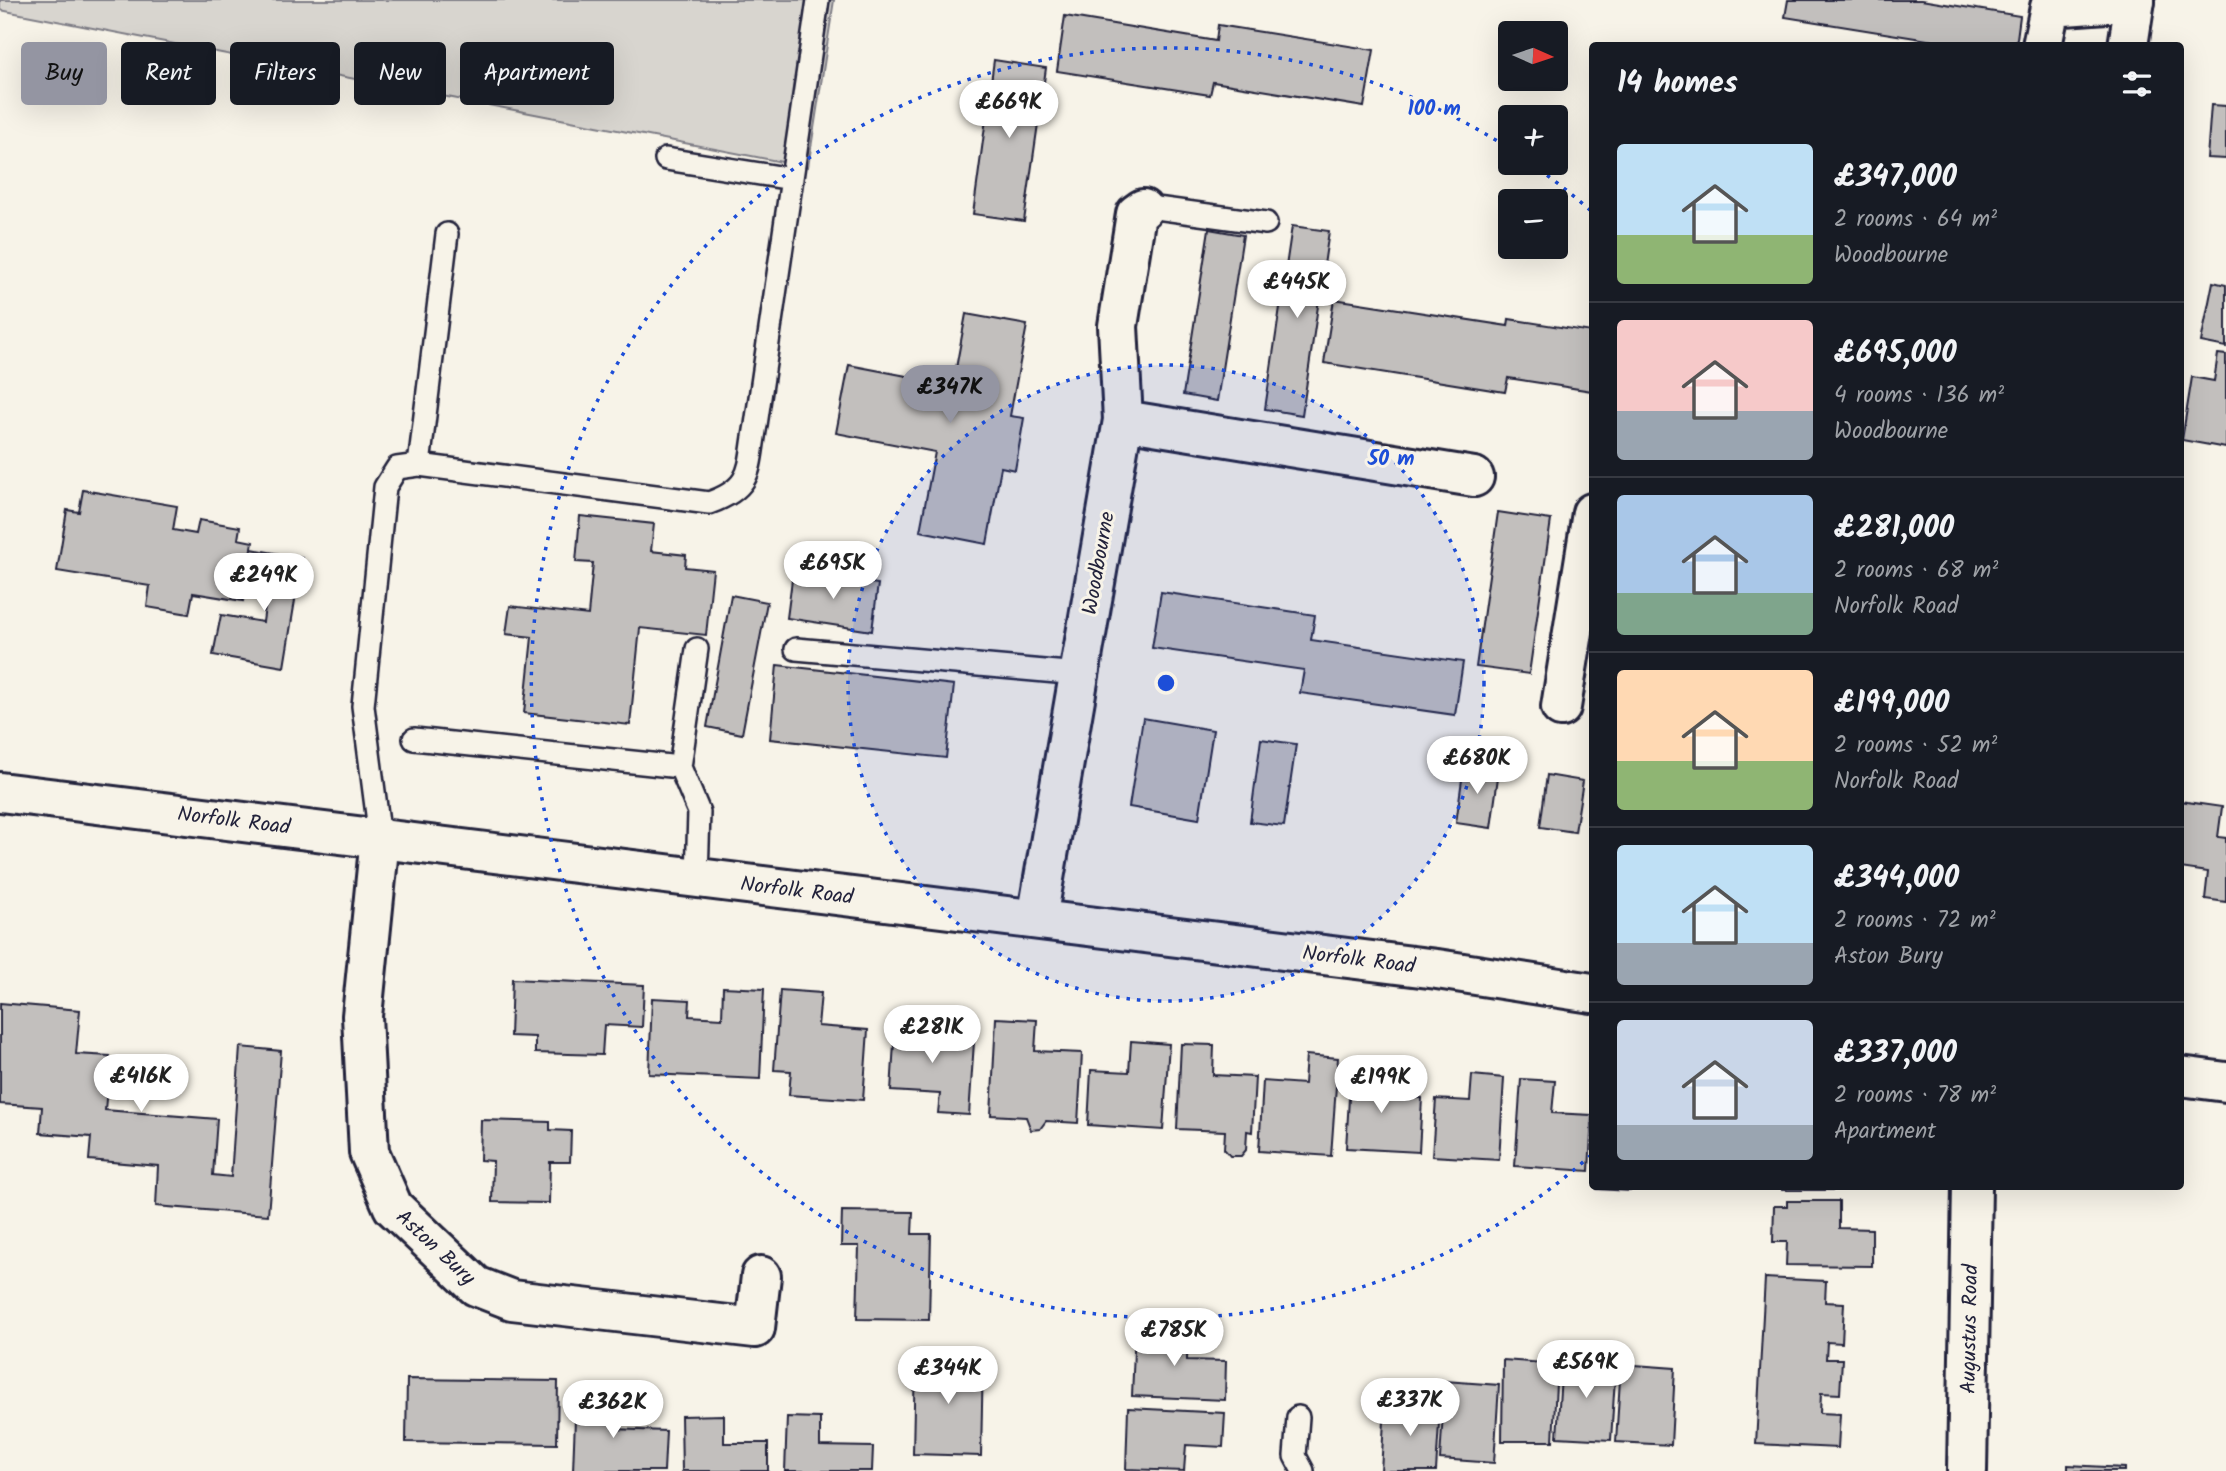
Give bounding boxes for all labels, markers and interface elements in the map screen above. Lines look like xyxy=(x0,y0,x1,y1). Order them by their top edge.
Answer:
north arrow xyxy=(1498,21,1568,91)
map controls xyxy=(1498,21,1568,259)
chip: Buy xyxy=(21,42,107,105)
chip: Rent xyxy=(121,42,216,105)
chip: Filters xyxy=(230,42,340,105)
chip: New xyxy=(354,42,446,105)
chip: Apartment xyxy=(460,42,614,105)
text: 14 homes xyxy=(1617,60,1738,108)
icon: filters xyxy=(2118,65,2156,103)
pin: £669K xyxy=(960,80,1058,140)
text: £669K xyxy=(975,85,1043,121)
text: 100 m xyxy=(1407,93,1461,126)
button: + xyxy=(1498,105,1568,175)
text: £347,000 xyxy=(1834,154,1957,202)
icon: home xyxy=(1673,172,1757,256)
button: − xyxy=(1498,189,1568,259)
text: 2 rooms · 64 m² xyxy=(1834,202,1997,238)
text: Woodbourne xyxy=(1834,238,1948,274)
pin: £445K xyxy=(1248,260,1346,320)
text: £445K xyxy=(1263,265,1331,301)
text: £695,000 xyxy=(1834,330,1957,378)
icon: home xyxy=(1673,348,1757,432)
pin: £347K xyxy=(901,366,999,425)
text: £347K xyxy=(917,370,983,406)
text: 4 rooms · 136 m² xyxy=(1834,378,2004,414)
text: Woodbourne xyxy=(1834,414,1948,450)
text: 50 m xyxy=(1367,443,1414,476)
text: £281,000 xyxy=(1834,505,1954,553)
street label: Woodbourne xyxy=(1074,509,1125,617)
icon: home xyxy=(1673,523,1757,607)
pin: £695K xyxy=(784,542,882,601)
text: £695K xyxy=(800,546,866,582)
text: 2 rooms · 68 m² xyxy=(1834,553,1998,589)
pin: £249K xyxy=(215,554,313,613)
text: £249K xyxy=(230,558,298,594)
text: Norfolk Road xyxy=(1834,589,1958,625)
centre of rings xyxy=(1154,671,1178,695)
text: £199,000 xyxy=(1834,680,1949,728)
icon: home xyxy=(1673,698,1757,782)
text: 2 rooms · 52 m² xyxy=(1834,728,1997,764)
pin: £680K xyxy=(1428,736,1526,796)
text: £680K xyxy=(1443,741,1511,777)
text: Norfolk Road xyxy=(1834,764,1958,800)
street label: Norfolk Road xyxy=(175,798,293,845)
text: £344,000 xyxy=(1834,855,1959,903)
street label: Norfolk Road xyxy=(738,868,856,915)
icon: home xyxy=(1673,873,1757,957)
text: 2 rooms · 72 m² xyxy=(1834,903,1996,939)
street label: Norfolk Road xyxy=(1300,937,1418,984)
text: Aston Bury xyxy=(1834,939,1943,975)
pin: £281K xyxy=(883,1006,981,1065)
text: £281K xyxy=(900,1010,964,1046)
text: £337,000 xyxy=(1834,1030,1957,1078)
icon: home xyxy=(1673,1048,1757,1132)
pin: £416K xyxy=(92,1054,190,1114)
pin: £199K xyxy=(1332,1056,1430,1115)
text: £416K xyxy=(110,1059,172,1095)
text: £199K xyxy=(1351,1060,1411,1096)
text: 2 rooms · 78 m² xyxy=(1834,1078,1996,1114)
text: Apartment xyxy=(1834,1114,1936,1150)
street label: Aston Bury xyxy=(387,1202,483,1294)
street label: Augustus Road xyxy=(1953,1263,1988,1394)
pin: £785K xyxy=(1125,1308,1223,1368)
text: £785K xyxy=(1141,1313,1207,1349)
pin: £569K xyxy=(1537,1340,1635,1400)
text: £569K xyxy=(1553,1345,1619,1381)
pin: £344K xyxy=(899,1346,997,1406)
text: £344K xyxy=(914,1351,982,1387)
pin: £337K xyxy=(1361,1378,1459,1438)
pin: £362K xyxy=(564,1380,662,1440)
text: £337K xyxy=(1377,1383,1443,1419)
text: £362K xyxy=(578,1385,648,1421)

